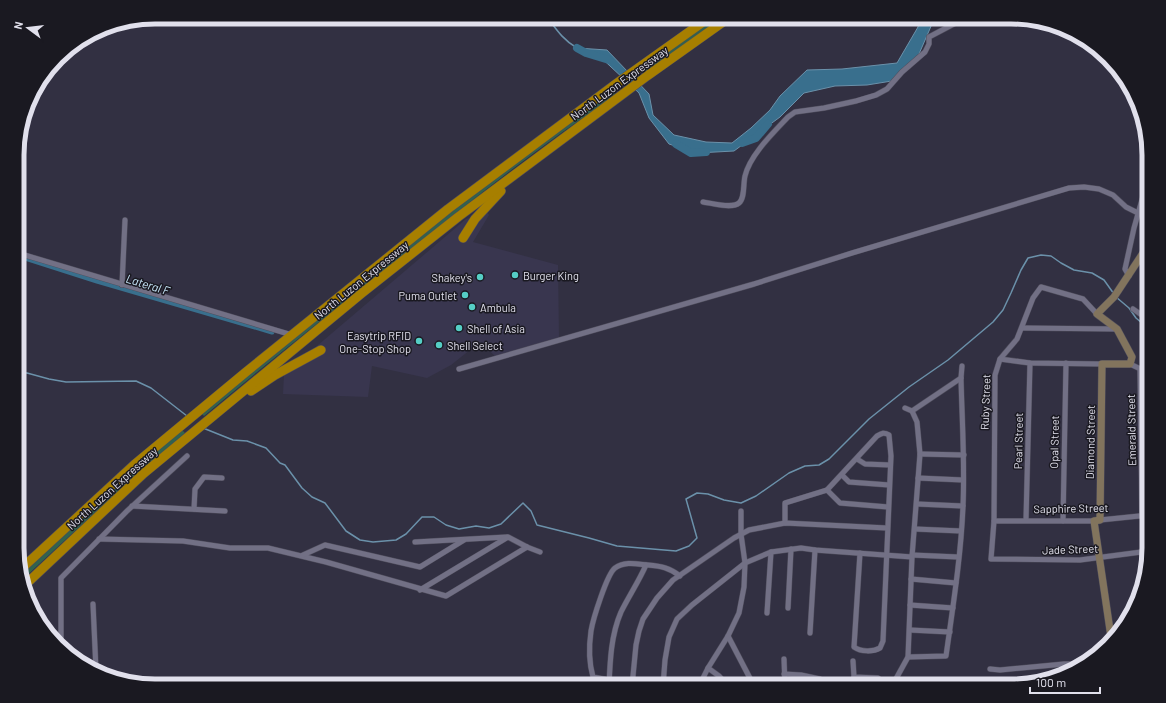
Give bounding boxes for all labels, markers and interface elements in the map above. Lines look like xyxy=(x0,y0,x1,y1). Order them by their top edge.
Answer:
north arrow xyxy=(8,8,48,48)
text: N xyxy=(11,20,25,31)
street label: North Luzon Expressway xyxy=(568,43,670,123)
street label: North Luzon Expressway xyxy=(311,238,411,322)
place label: Burger King xyxy=(523,269,579,282)
marker: Burger King xyxy=(510,270,520,280)
water label: Lateral F xyxy=(124,271,173,298)
place label: Shakey's xyxy=(431,271,472,284)
marker: Shakey's xyxy=(475,272,485,282)
place label: Puma Outlet xyxy=(399,289,457,302)
marker: Puma Outlet xyxy=(460,290,470,300)
place label: Ambula xyxy=(480,301,516,314)
marker: Ambula xyxy=(467,302,477,312)
place label: Shell of Asia xyxy=(467,322,525,335)
marker: Shell of Asia xyxy=(454,323,464,333)
place label: Easytrip RFID One-Stop Shop xyxy=(339,329,411,355)
marker: Easytrip RFID One-Stop Shop xyxy=(414,336,424,346)
place label: Shell Select xyxy=(447,339,503,352)
marker: Shell Select xyxy=(434,340,444,350)
street label: Ruby Street xyxy=(978,374,992,430)
street label: Emerald Street xyxy=(1124,394,1138,466)
street label: Diamond Street xyxy=(1083,405,1097,479)
street label: Pearl Street xyxy=(1011,413,1025,469)
street label: Opal Street xyxy=(1047,415,1061,469)
street label: North Luzon Expressway xyxy=(64,444,160,532)
street label: Sapphire Street xyxy=(1033,501,1109,515)
street label: Jade Street xyxy=(1042,542,1098,556)
scale bar xyxy=(1030,669,1100,695)
text: 100 m xyxy=(1036,675,1066,689)

